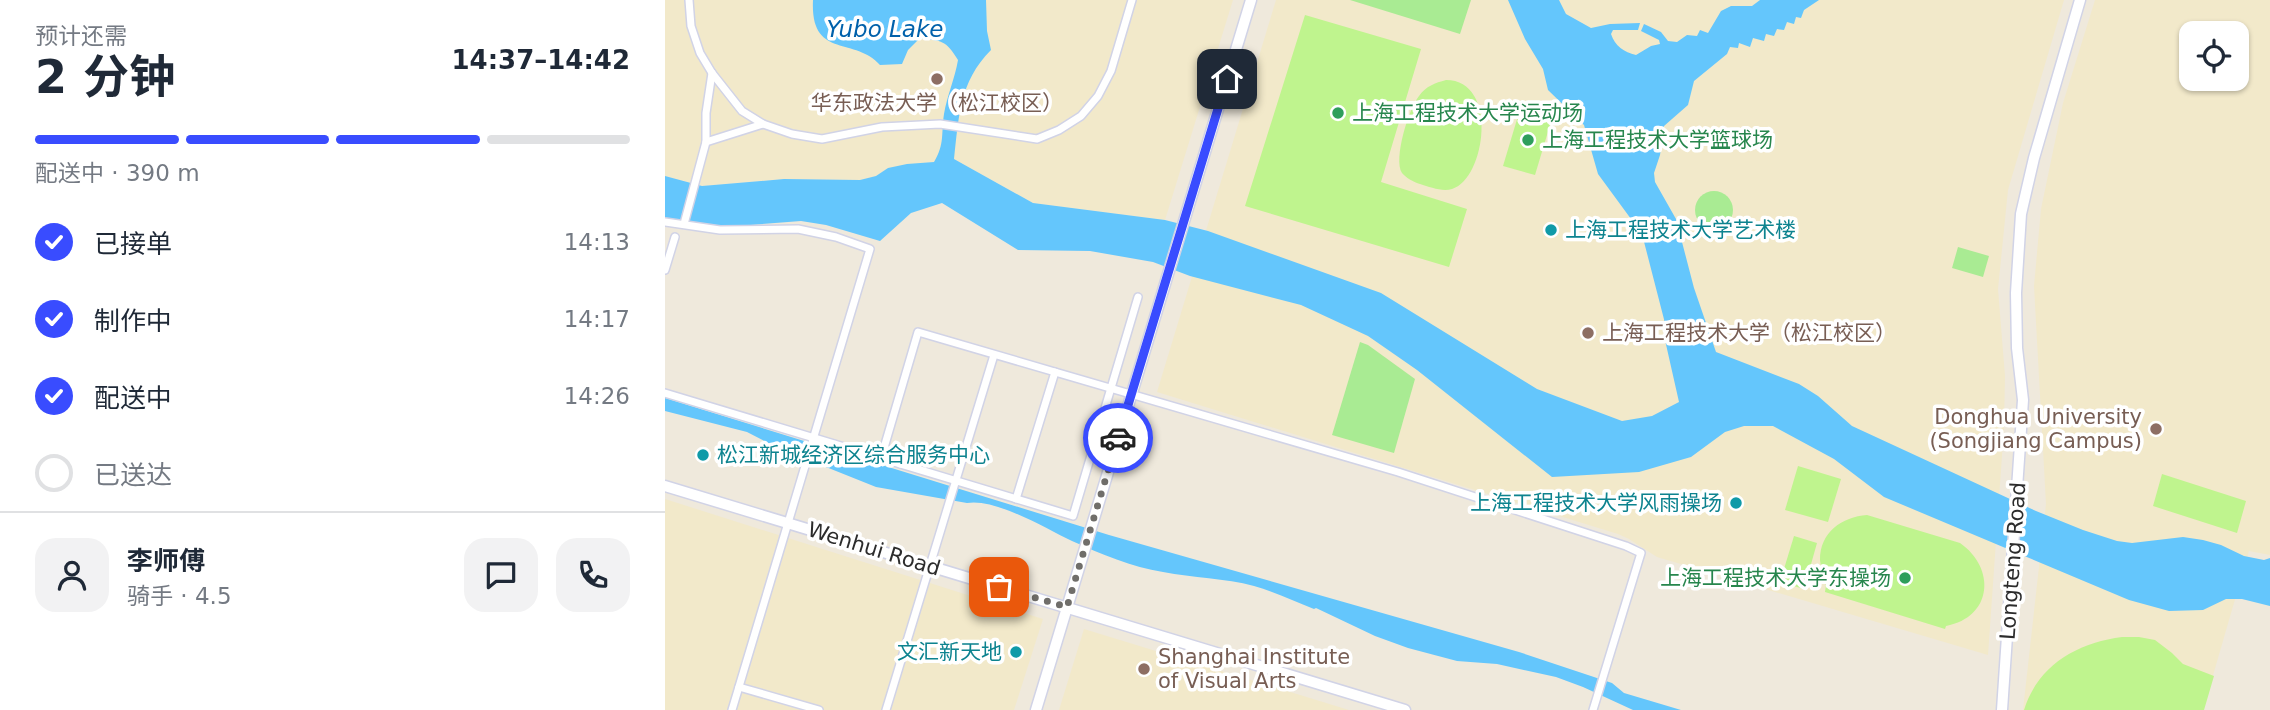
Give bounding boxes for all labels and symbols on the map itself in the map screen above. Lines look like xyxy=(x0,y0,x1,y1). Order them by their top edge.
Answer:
water label: Yubo Lake xyxy=(827,16,943,42)
pin xyxy=(1197,49,1257,109)
marker: 华东政法大学（松江校区） xyxy=(929,71,945,87)
place label: 华东政法大学（松江校区） xyxy=(811,91,1063,115)
place label: 上海工程技术大学运动场 xyxy=(1352,101,1583,125)
marker: 上海工程技术大学运动场 xyxy=(1330,105,1346,121)
place label: 上海工程技术大学篮球场 xyxy=(1542,128,1773,152)
marker: 上海工程技术大学篮球场 xyxy=(1520,132,1536,148)
place label: 上海工程技术大学艺术楼 xyxy=(1565,218,1796,242)
marker: 上海工程技术大学艺术楼 xyxy=(1543,222,1559,238)
place label: 上海工程技术大学（松江校区） xyxy=(1602,321,1896,345)
marker: 上海工程技术大学（松江校区） xyxy=(1580,325,1596,341)
courier xyxy=(1083,403,1153,473)
place label: Donghua University (Songjiang Campus) xyxy=(1929,405,2142,453)
marker: Donghua University (Songjiang Campus) xyxy=(2148,421,2164,437)
place label: 松江新城经济区综合服务中心 xyxy=(717,443,990,467)
marker: 松江新城经济区综合服务中心 xyxy=(695,447,711,463)
street label: Longteng Road xyxy=(1996,481,2030,641)
place label: 上海工程技术大学风雨操场 xyxy=(1470,491,1722,515)
marker: 上海工程技术大学风雨操场 xyxy=(1728,495,1744,511)
street label: Wenhui Road xyxy=(805,517,943,581)
pin xyxy=(969,557,1029,617)
place label: 上海工程技术大学东操场 xyxy=(1660,566,1891,590)
marker: 上海工程技术大学东操场 xyxy=(1897,570,1913,586)
place label: 文汇新天地 xyxy=(897,640,1002,664)
marker: 文汇新天地 xyxy=(1008,644,1024,660)
place label: Shanghai Institute of Visual Arts xyxy=(1158,645,1350,693)
marker: Shanghai Institute of Visual Arts xyxy=(1136,661,1152,677)

